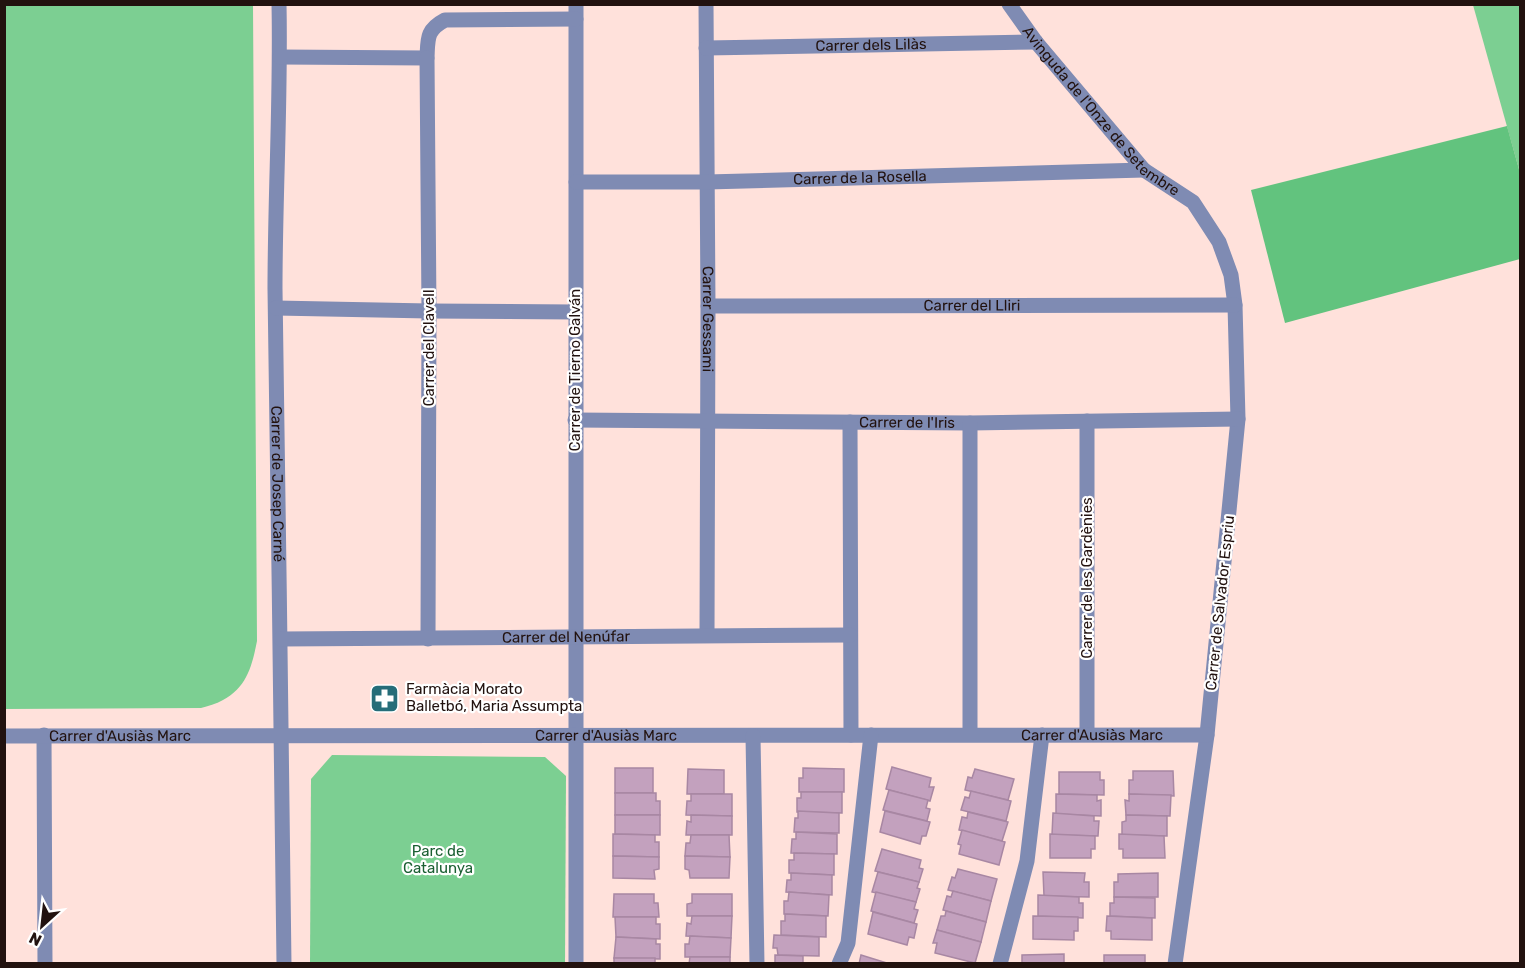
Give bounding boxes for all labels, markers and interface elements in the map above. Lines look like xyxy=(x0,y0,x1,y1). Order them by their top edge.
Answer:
street label: Avinguda de l'Onze de Setembre xyxy=(1019,23,1183,200)
street label: Carrer dels Lilàs xyxy=(815,35,927,55)
street label: Carrer de la Rosella xyxy=(793,167,927,189)
street label: Carrer Gessami xyxy=(699,266,717,372)
street label: Carrer del Clavell xyxy=(420,289,438,407)
street label: Carrer de Tierno Galván xyxy=(566,289,584,451)
street label: Carrer del Lliri xyxy=(924,296,1020,315)
street label: Carrer de Josep Carné xyxy=(267,406,288,562)
street label: Carrer de l'Iris xyxy=(859,413,955,432)
street label: Carrer de les Gardènies xyxy=(1078,497,1096,659)
street label: Carrer de Salvador Espriu xyxy=(1202,514,1238,692)
street label: Carrer del Nenúfar xyxy=(502,627,631,647)
place label: Farmàcia Morato Balletbó, Maria Assumpta xyxy=(406,680,582,715)
pharmacy icon: Farmàcia Morato Balletbó, Maria Assumpta xyxy=(369,682,401,714)
street label: Carrer d'Ausiàs Marc xyxy=(535,726,677,745)
street label: Carrer d'Ausiàs Marc xyxy=(1021,726,1163,744)
street label: Carrer d'Ausiàs Marc xyxy=(49,727,191,745)
park label: Parc de Catalunya xyxy=(403,842,473,877)
north arrow xyxy=(12,896,72,956)
text: N xyxy=(26,928,45,950)

